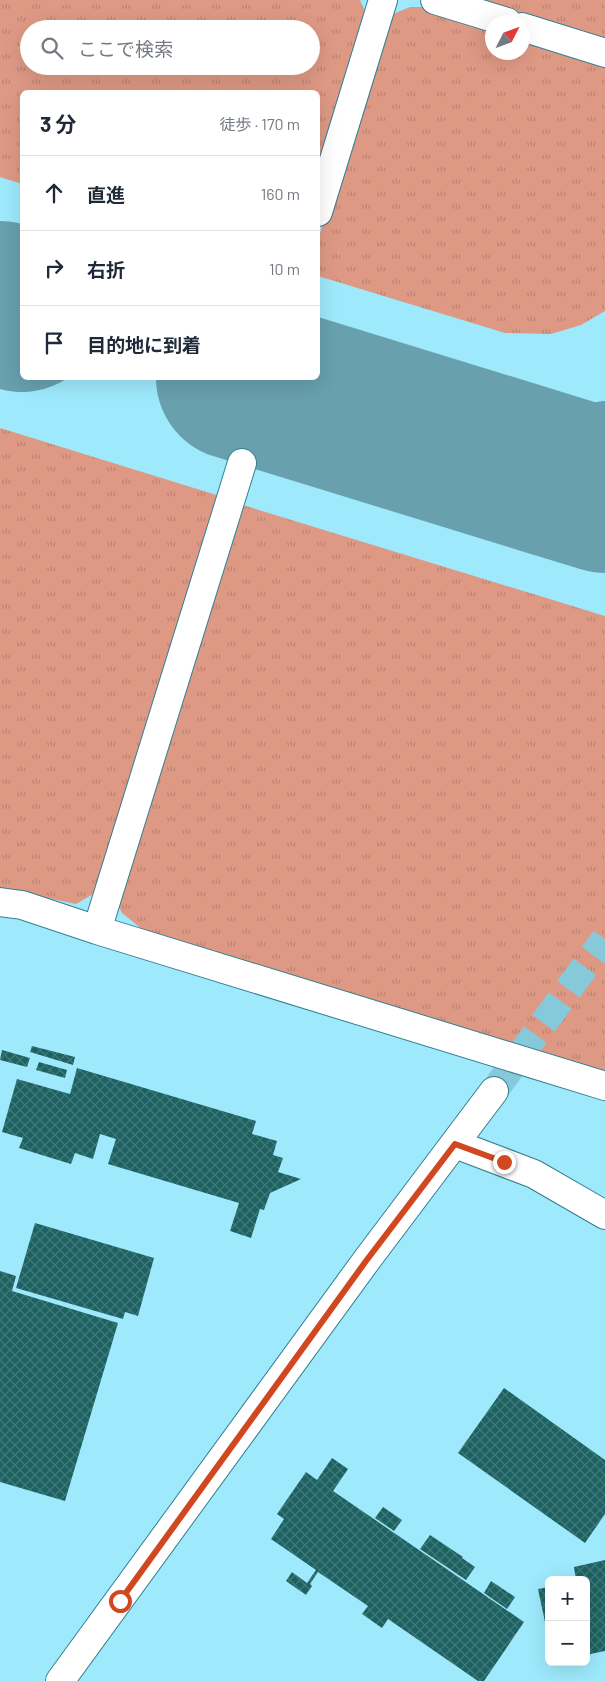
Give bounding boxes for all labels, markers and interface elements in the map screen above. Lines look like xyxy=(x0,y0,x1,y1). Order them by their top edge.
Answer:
north arrow xyxy=(485,15,530,60)
search box xyxy=(20,20,320,75)
icon: search xyxy=(38,34,66,62)
text: ここで検索 xyxy=(78,37,173,60)
text: 3 分 xyxy=(40,111,77,136)
text: 徒歩 · 170 m xyxy=(220,114,300,133)
icon: ahead xyxy=(40,179,68,207)
text: 直進 xyxy=(87,183,125,206)
text: 160 m xyxy=(261,184,300,203)
icon: right xyxy=(40,254,68,282)
text: 右折 xyxy=(87,258,125,281)
text: 10 m xyxy=(269,259,300,278)
icon: arrive xyxy=(40,329,68,357)
text: 目的地に到着 xyxy=(87,333,201,356)
route end xyxy=(493,1151,516,1174)
map controls xyxy=(545,1576,590,1666)
button: + xyxy=(545,1576,590,1621)
route start xyxy=(109,1590,132,1613)
button: − xyxy=(545,1621,590,1666)

